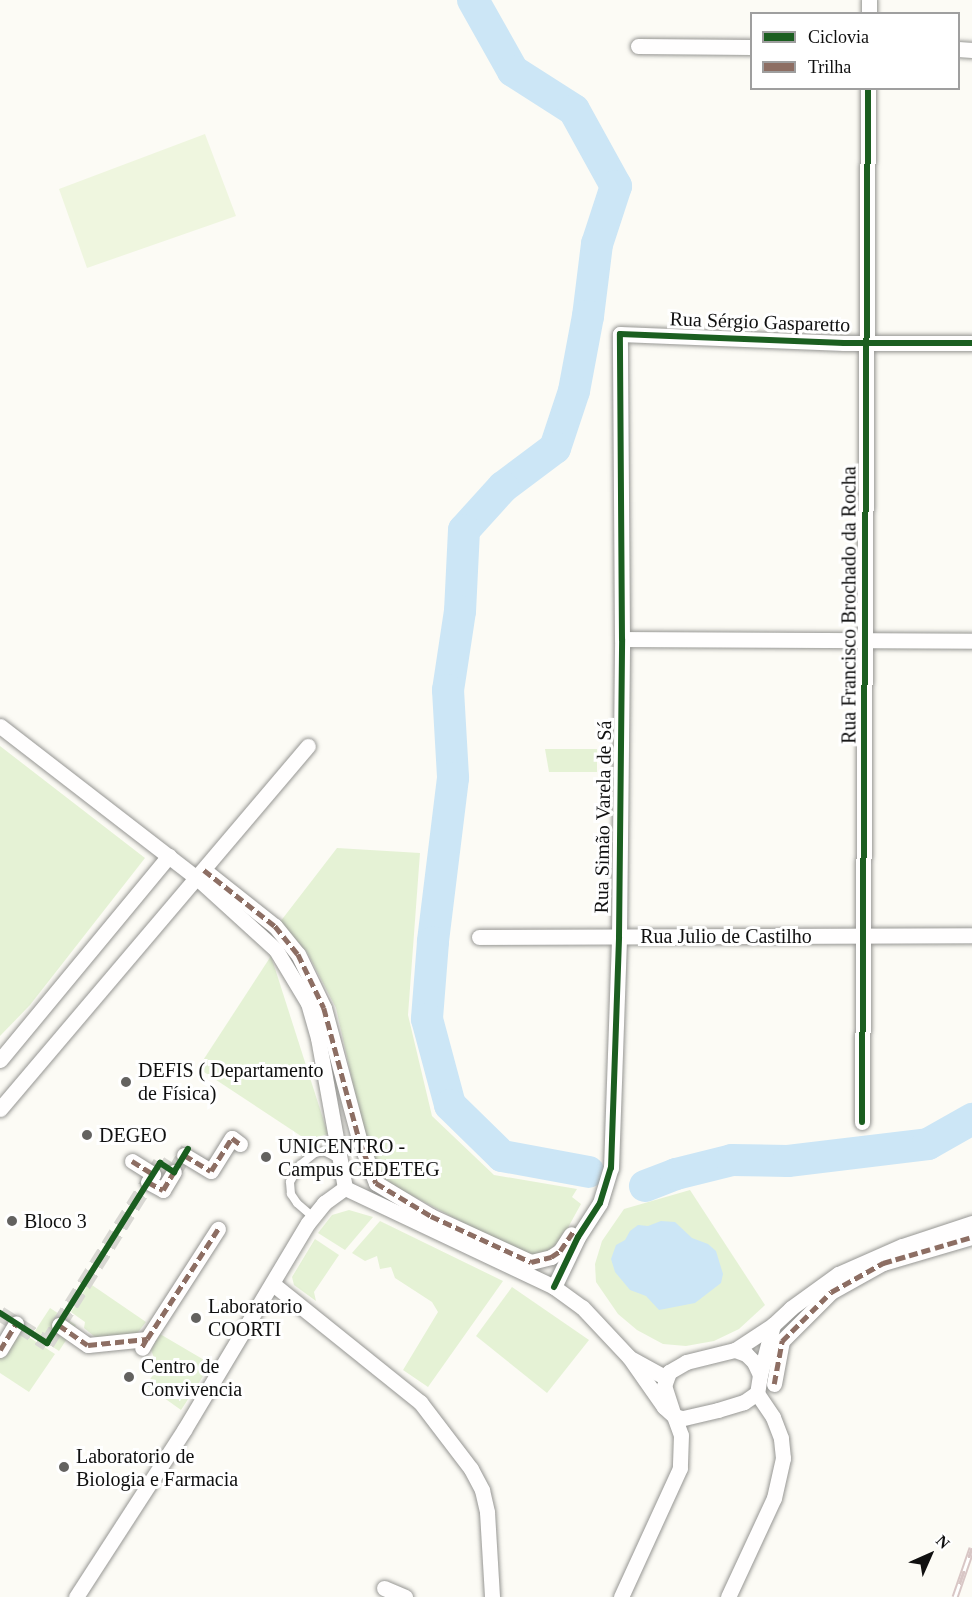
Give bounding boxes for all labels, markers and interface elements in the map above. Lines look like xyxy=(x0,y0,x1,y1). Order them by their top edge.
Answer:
legend xyxy=(750,12,960,90)
text: Ciclovia xyxy=(808,27,869,47)
text: Trilha xyxy=(808,57,851,77)
street label: Rua Sérgio Gasparetto xyxy=(669,307,851,337)
street label: Rua Francisco Brochado da Rocha xyxy=(837,466,861,744)
street label: Rua Simão Varela de Sá xyxy=(589,720,617,914)
street label: Rua Julio de Castilho xyxy=(640,924,812,948)
place label: DEFIS ( Departamento de Física) xyxy=(138,1058,324,1105)
marker: DEFIS ( Departamento de Física) xyxy=(119,1075,133,1089)
place label: DEGEO xyxy=(99,1123,167,1147)
marker: DEGEO xyxy=(80,1128,94,1142)
place label: UNICENTRO - Campus CEDETEG xyxy=(278,1134,440,1181)
marker: UNICENTRO - Campus CEDETEG xyxy=(259,1150,273,1164)
place label: Bloco 3 xyxy=(24,1209,87,1233)
marker: Bloco 3 xyxy=(5,1214,19,1228)
place label: Laboratorio COORTI xyxy=(208,1294,302,1341)
marker: Laboratorio COORTI xyxy=(189,1311,203,1325)
place label: Centro de Convivencia xyxy=(141,1354,242,1401)
marker: Centro de Convivencia xyxy=(122,1370,136,1384)
place label: Laboratorio de Biologia e Farmacia xyxy=(76,1444,238,1491)
marker: Laboratorio de Biologia e Farmacia xyxy=(57,1460,71,1474)
north arrow xyxy=(900,1525,960,1585)
text: N xyxy=(933,1532,953,1552)

